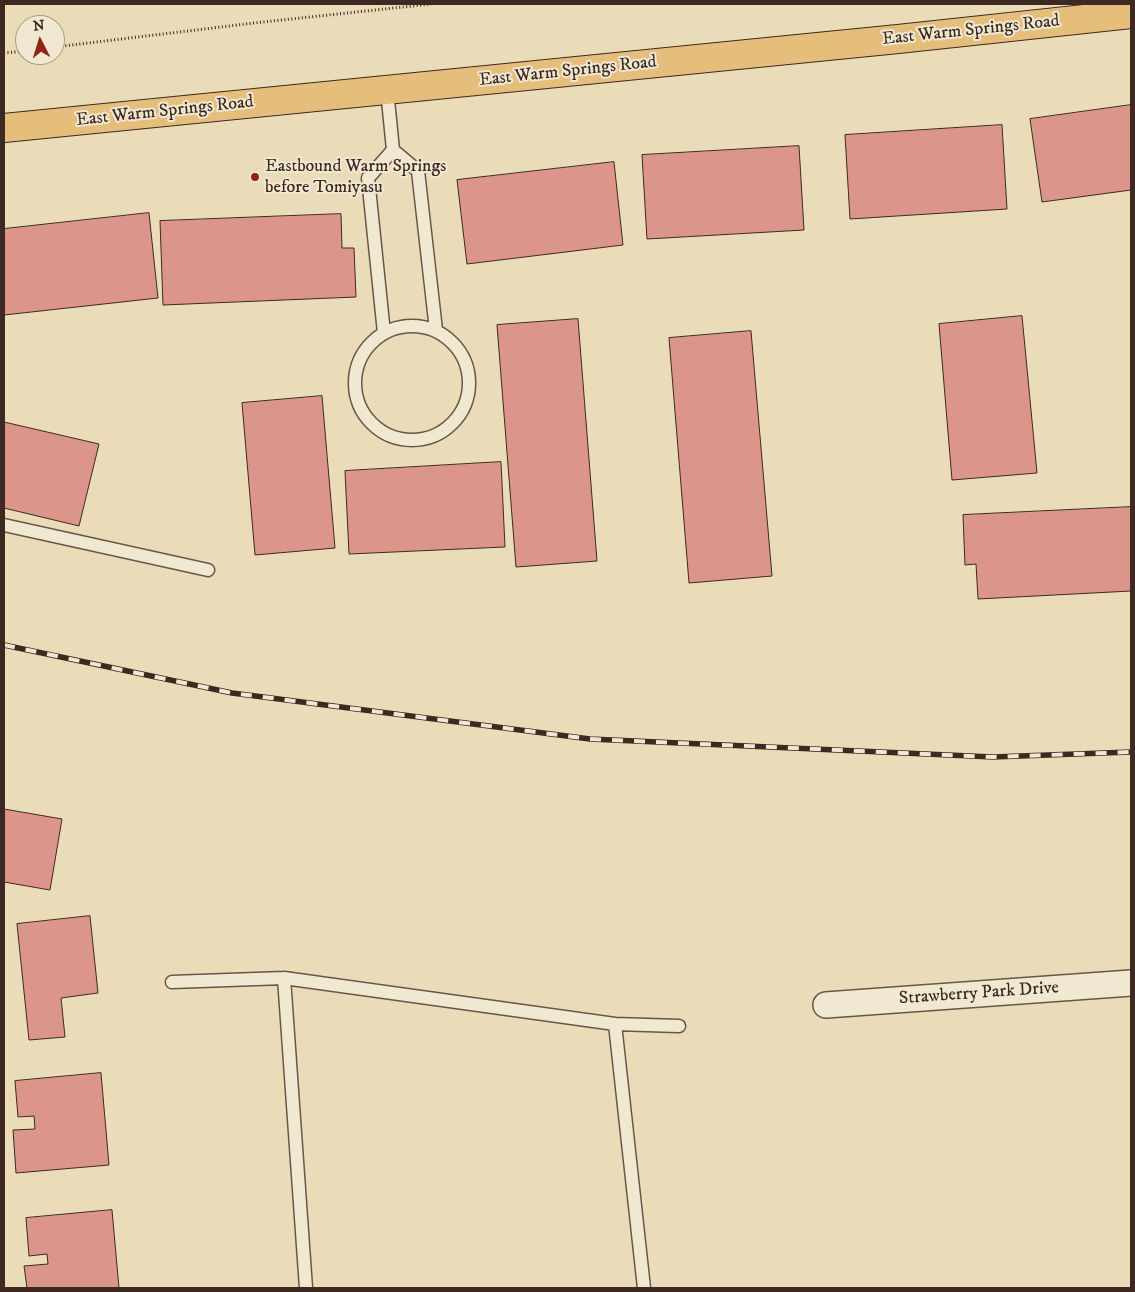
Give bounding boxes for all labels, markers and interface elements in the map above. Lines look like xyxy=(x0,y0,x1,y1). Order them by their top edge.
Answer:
street label: East Warm Springs Road xyxy=(881,11,1061,51)
north arrow xyxy=(15,15,65,65)
text: N xyxy=(32,17,45,36)
street label: East Warm Springs Road xyxy=(478,52,658,92)
street label: East Warm Springs Road xyxy=(75,92,255,132)
place label: Eastbound Warm Springs before Tomiyasu xyxy=(265,156,446,198)
marker: Eastbound Warm Springs before Tomiyasu xyxy=(249,171,261,183)
street label: Strawberry Park Drive xyxy=(898,978,1060,1010)

